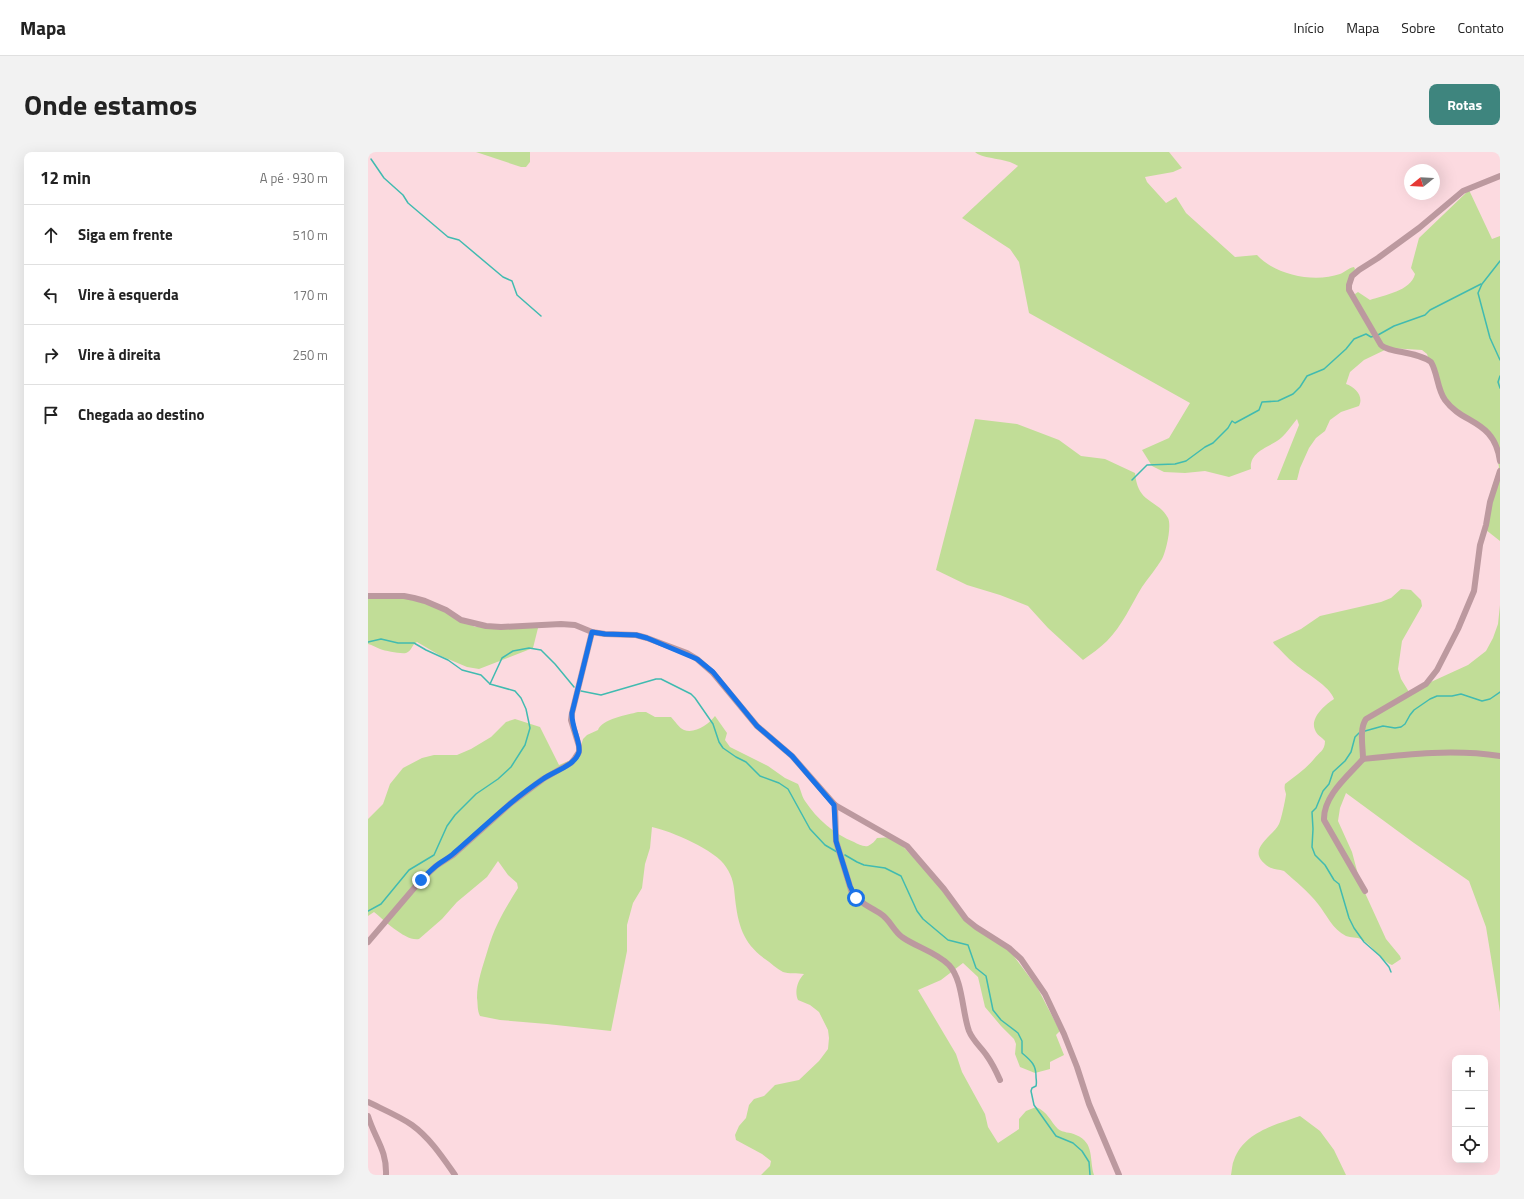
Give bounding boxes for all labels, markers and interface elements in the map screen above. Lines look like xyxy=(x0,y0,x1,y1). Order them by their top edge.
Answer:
text: Mapa xyxy=(20,13,66,42)
text: Início xyxy=(1294,17,1324,38)
text: Mapa xyxy=(1346,17,1379,38)
text: Sobre xyxy=(1401,17,1435,38)
text: Contato xyxy=(1457,17,1504,38)
text: Onde estamos xyxy=(24,83,197,126)
button: Rotas xyxy=(1429,84,1500,125)
north arrow xyxy=(1404,164,1440,200)
text: 12 min xyxy=(40,165,91,191)
text: A pé · 930 m xyxy=(260,168,328,188)
text: Siga em frente xyxy=(78,223,173,246)
icon: ahead xyxy=(40,224,62,246)
text: 510 m xyxy=(292,225,328,245)
text: Vire à esquerda xyxy=(78,283,179,306)
icon: left xyxy=(40,284,62,306)
text: 170 m xyxy=(292,285,328,305)
text: Vire à direita xyxy=(78,343,161,366)
icon: right xyxy=(40,344,62,366)
text: 250 m xyxy=(292,345,328,365)
text: Chegada ao destino xyxy=(78,403,204,426)
icon: arrive xyxy=(40,404,62,426)
route end xyxy=(412,871,430,889)
route start xyxy=(847,889,865,907)
map controls xyxy=(1452,1055,1488,1163)
button: + xyxy=(1452,1055,1488,1091)
button: − xyxy=(1452,1091,1488,1127)
button: locate xyxy=(1452,1127,1488,1163)

